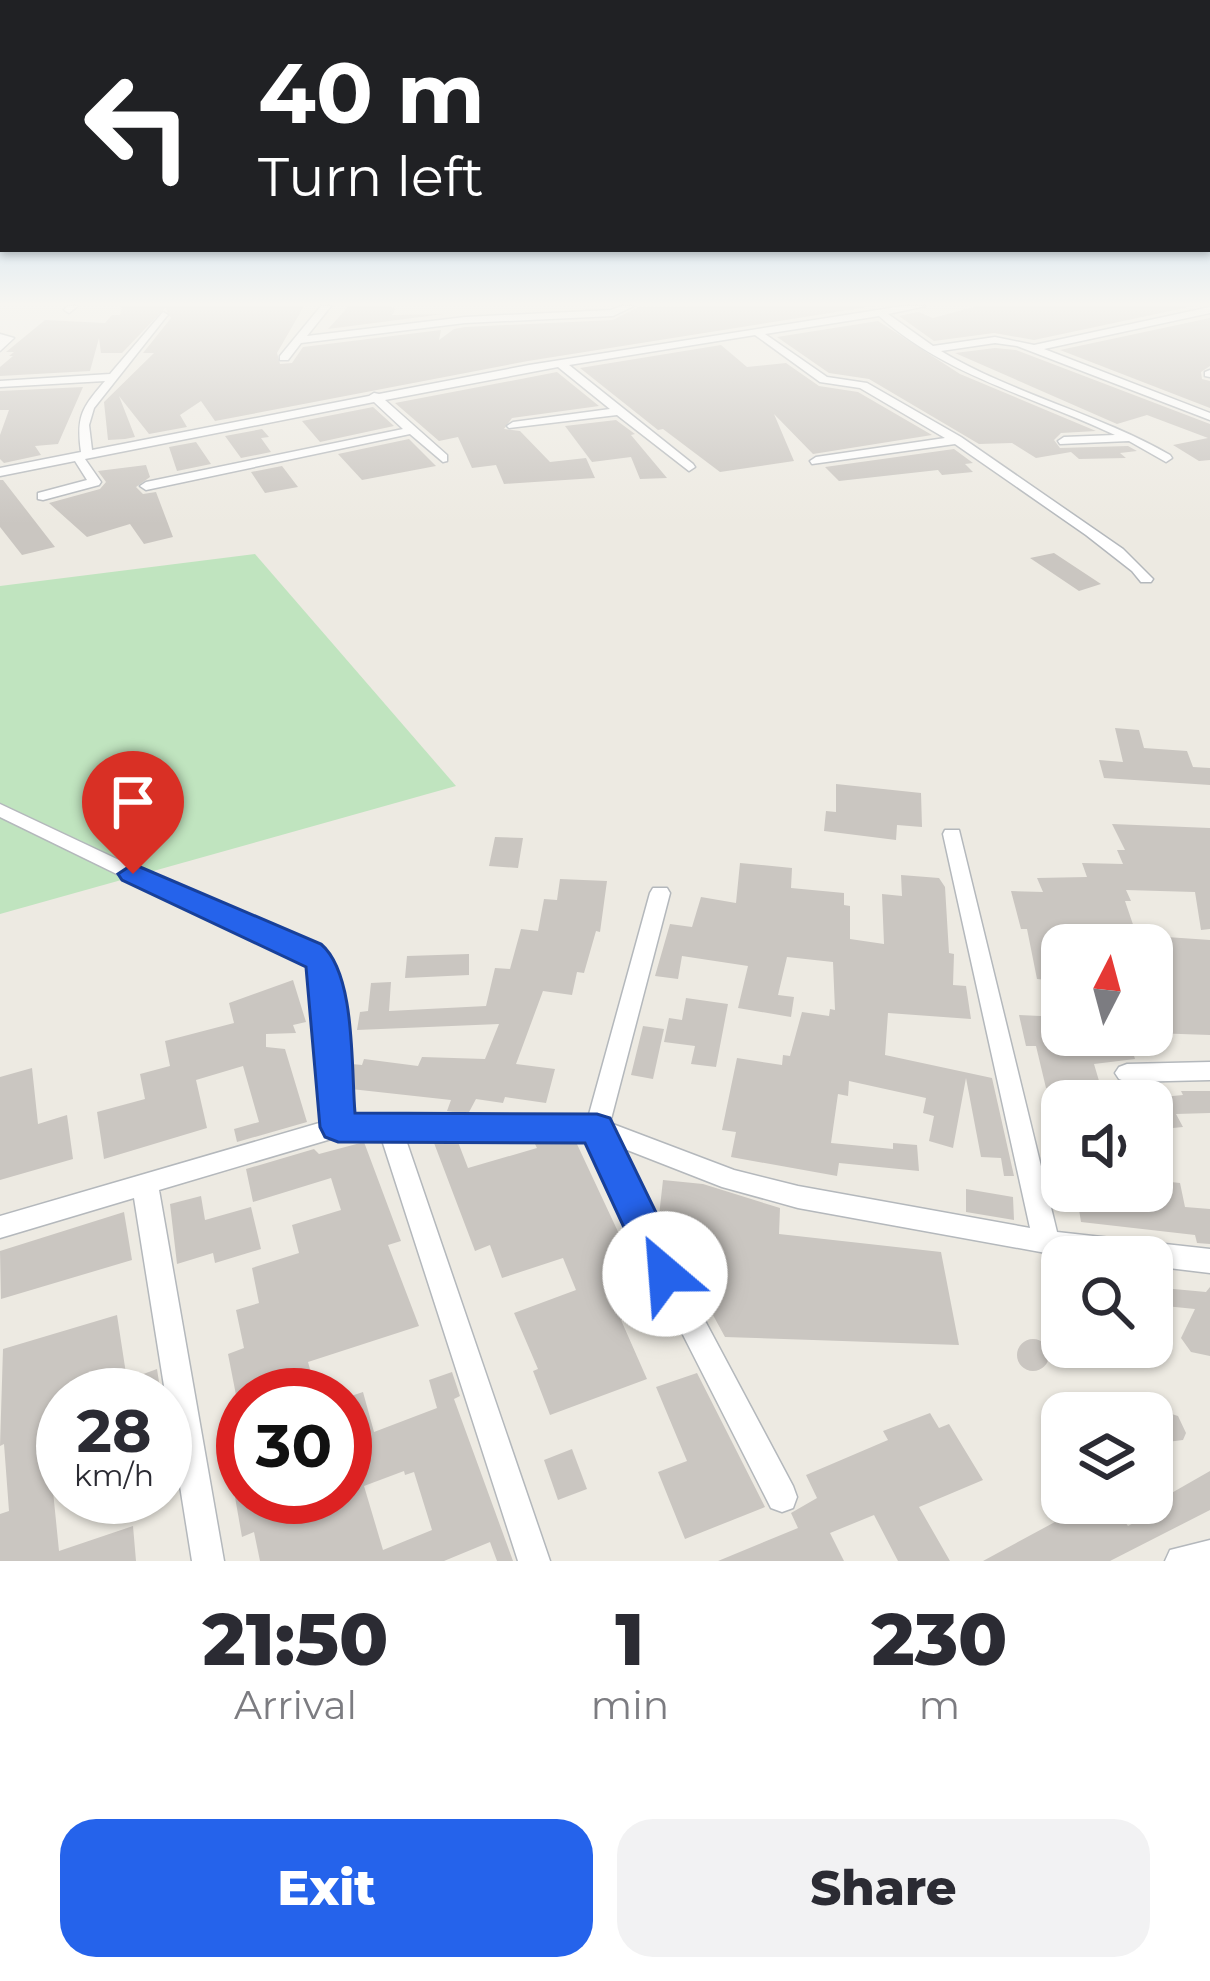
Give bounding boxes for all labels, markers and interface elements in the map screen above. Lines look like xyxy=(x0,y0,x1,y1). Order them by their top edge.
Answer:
text: 40 m xyxy=(258,42,485,144)
icon: left xyxy=(60,48,216,204)
text: Turn left xyxy=(258,144,484,210)
pin xyxy=(82,751,184,874)
icon: arrive xyxy=(100,769,166,835)
north arrow xyxy=(1041,924,1173,1056)
map controls xyxy=(1041,924,1173,1524)
button: sound xyxy=(1041,1080,1173,1212)
position arrow xyxy=(602,1211,728,1337)
button: search xyxy=(1041,1236,1173,1368)
speed limit sign: 30 xyxy=(216,1368,372,1524)
button: layers xyxy=(1041,1392,1173,1524)
text: 28 xyxy=(77,1394,152,1467)
text: km/h xyxy=(74,1457,154,1494)
text: 21:50 xyxy=(203,1595,388,1683)
text: 1 xyxy=(615,1595,645,1683)
text: 230 xyxy=(872,1595,1007,1683)
text: Arrival xyxy=(234,1681,357,1729)
text: min xyxy=(591,1681,669,1729)
text: m xyxy=(919,1681,960,1729)
button: Exit xyxy=(60,1819,593,1957)
button: Share xyxy=(617,1819,1150,1957)

